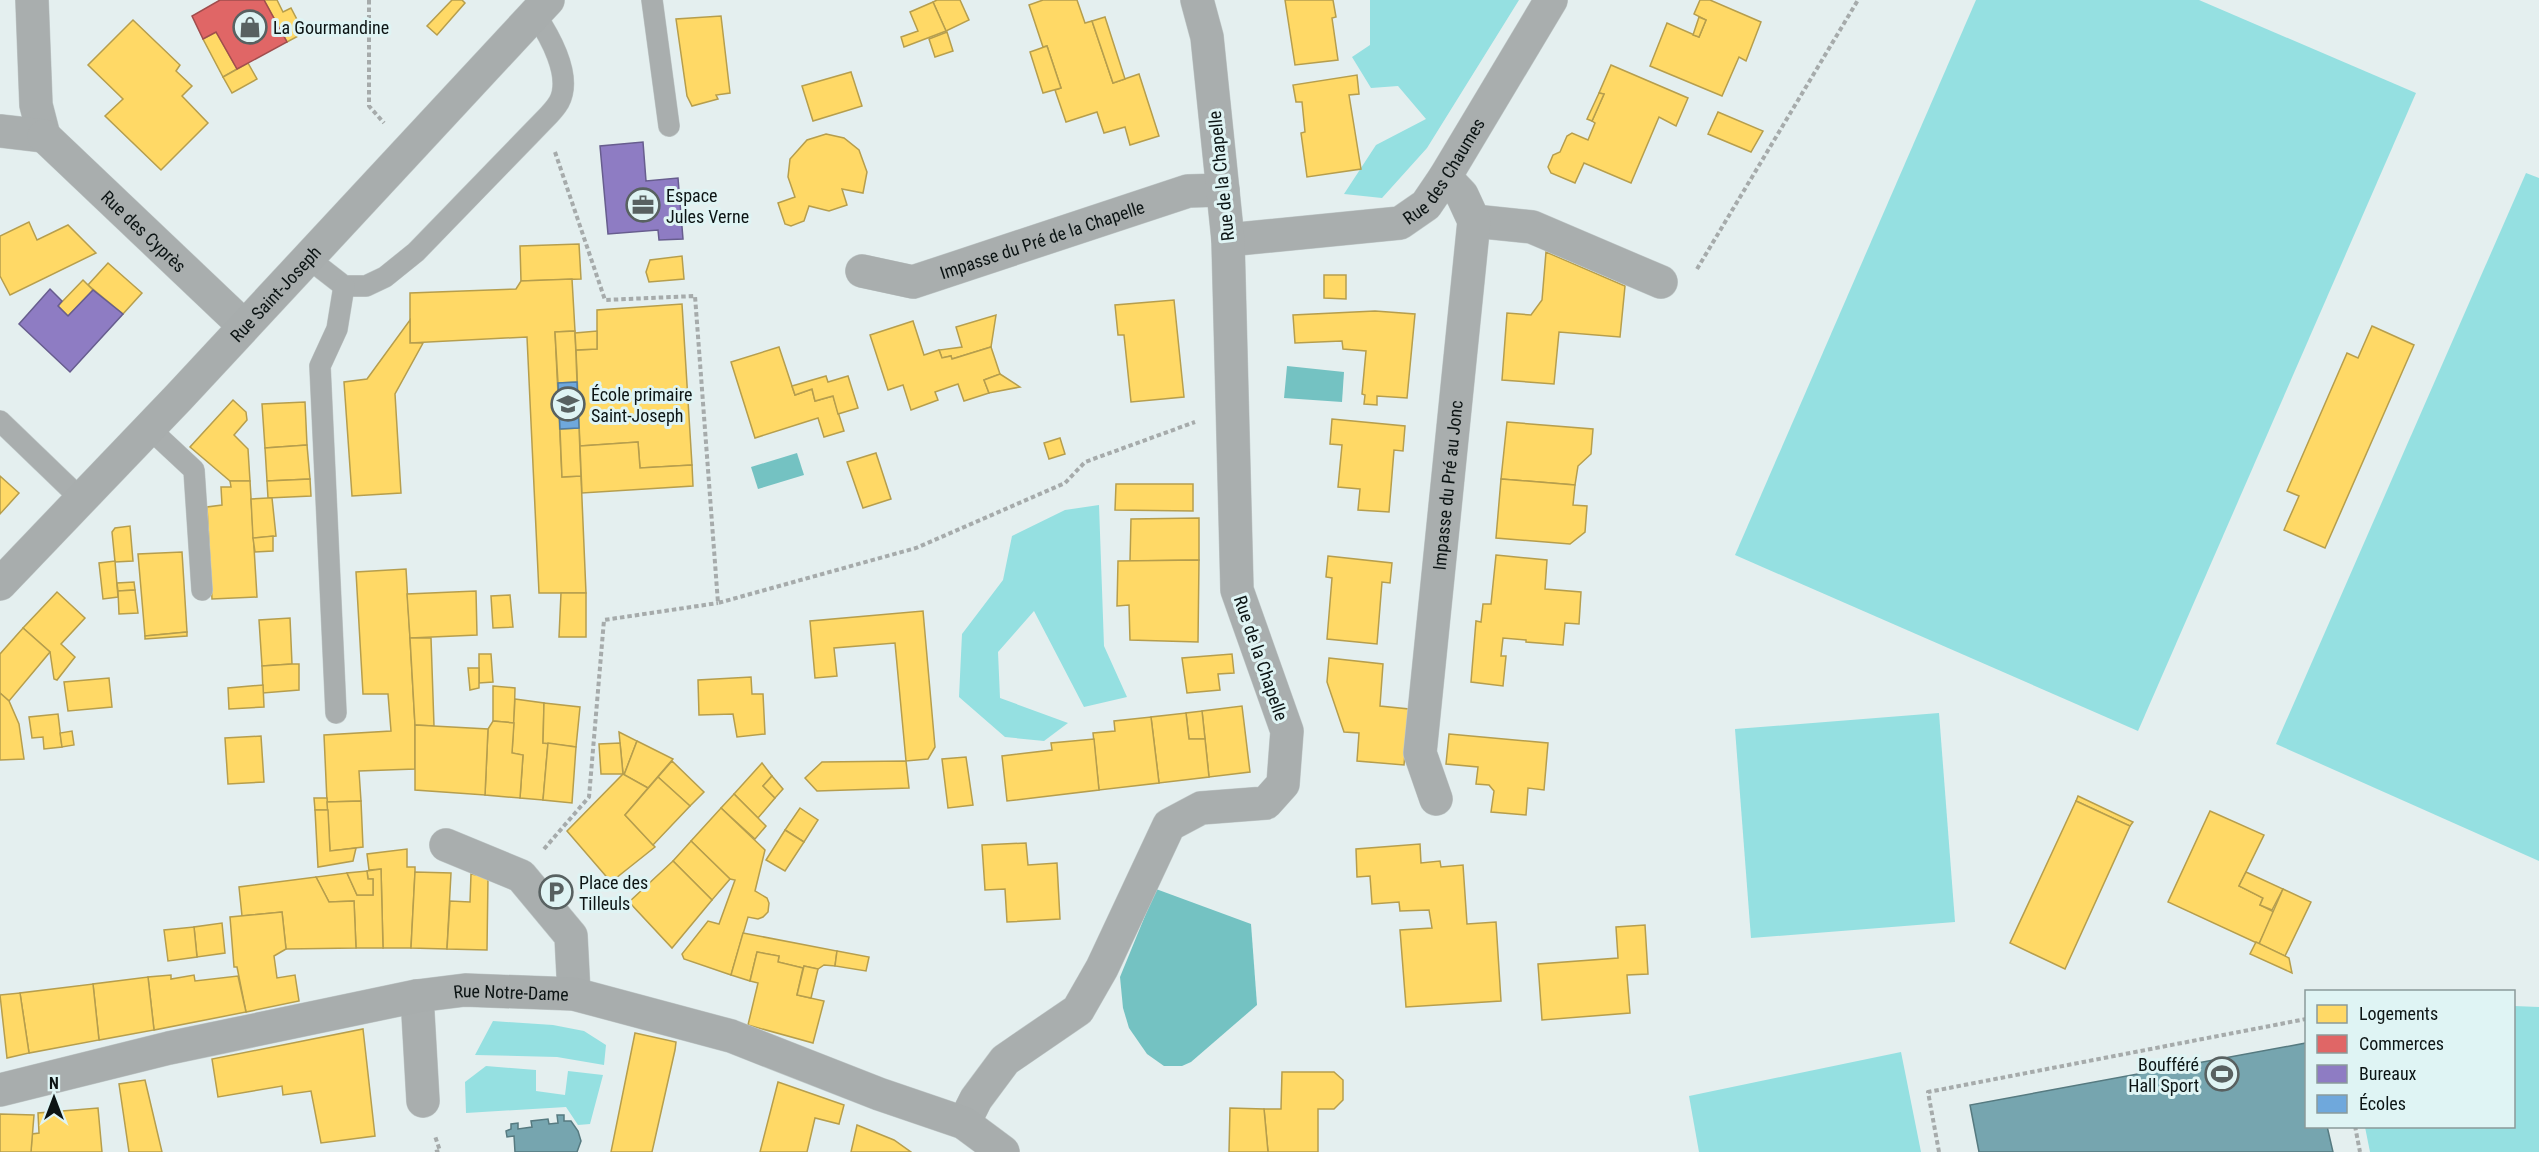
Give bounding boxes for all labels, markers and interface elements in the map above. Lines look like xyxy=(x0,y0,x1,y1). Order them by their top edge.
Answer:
shop icon: La Gourmandine xyxy=(232,9,268,45)
place label: La Gourmandine xyxy=(273,17,389,38)
street label: Rue de la Chapelle xyxy=(1204,110,1238,242)
street label: Rue des Chaumes xyxy=(1399,114,1489,228)
place label: Espace Jules Verne xyxy=(666,185,749,227)
street label: Rue des Cyprès xyxy=(97,186,191,276)
office icon: Espace Jules Verne xyxy=(625,187,661,223)
street label: Impasse du Pré de la Chapelle xyxy=(937,196,1147,283)
street label: Rue Saint-Joseph xyxy=(225,241,325,346)
place label: École primaire Saint-Joseph xyxy=(591,384,692,426)
school or university icon: École primaire Saint-Joseph xyxy=(550,386,586,422)
street label: Impasse du Pré au Jonc xyxy=(1428,399,1466,571)
street label: Rue de la Chapelle xyxy=(1230,593,1292,723)
place label: Place des Tilleuls xyxy=(579,872,648,914)
parking icon: Place des Tilleuls xyxy=(538,874,574,910)
street label: Rue Notre-Dame xyxy=(452,979,569,1004)
legend xyxy=(2305,990,2515,1128)
text: Logements xyxy=(2359,1003,2438,1024)
text: Commerces xyxy=(2359,1033,2444,1054)
place label: Boufféré Hall Sport xyxy=(2128,1054,2199,1096)
sports icon: Boufféré Hall Sport xyxy=(2204,1056,2240,1092)
text: Bureaux xyxy=(2359,1063,2417,1084)
north arrow xyxy=(24,1068,84,1128)
text: N xyxy=(49,1074,59,1093)
text: Écoles xyxy=(2359,1093,2406,1114)

